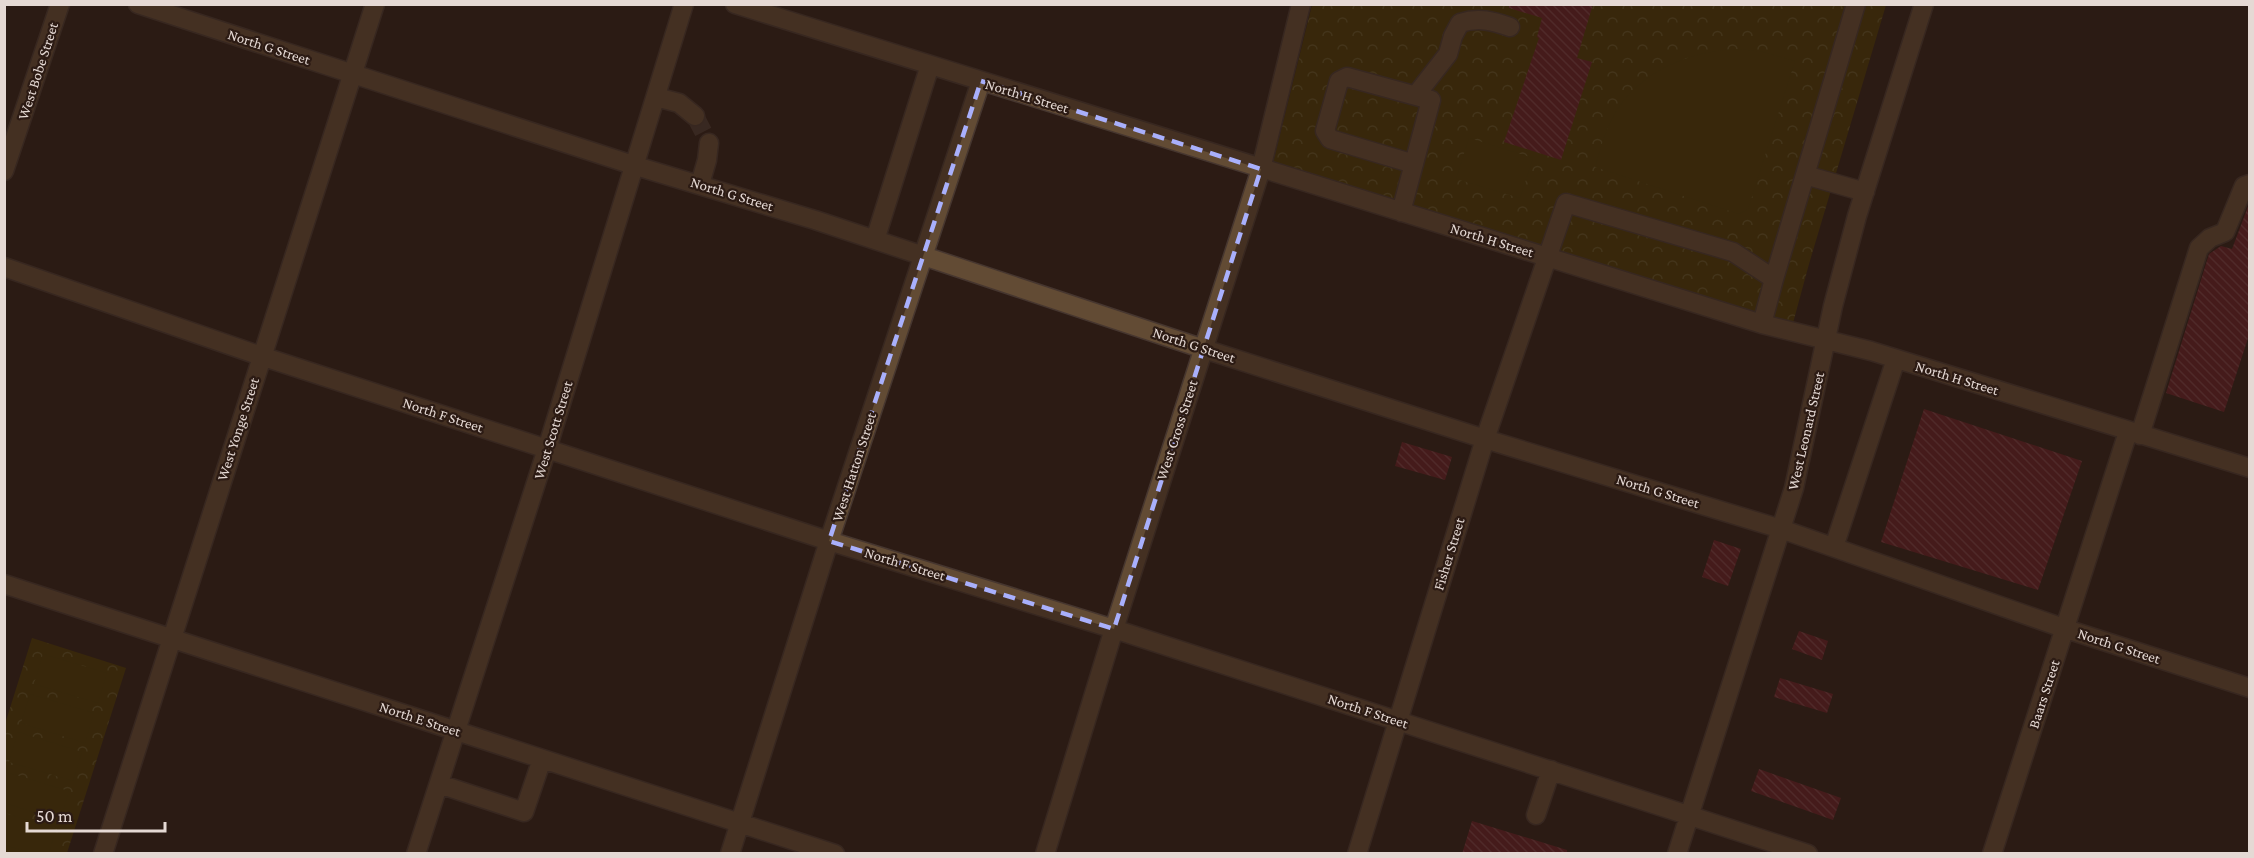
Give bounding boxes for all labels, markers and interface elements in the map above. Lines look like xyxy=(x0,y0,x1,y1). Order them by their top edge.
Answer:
street label: West Bobe Street xyxy=(15,19,62,122)
street label: North G Street xyxy=(226,26,313,68)
street label: North H Street xyxy=(983,76,1072,117)
street label: North G Street xyxy=(689,174,776,214)
street label: North H Street xyxy=(1448,220,1537,261)
street label: North G Street xyxy=(1151,324,1238,366)
street label: North H Street xyxy=(1913,358,2002,399)
street label: West Leonard Street xyxy=(1785,369,1828,492)
street label: West Yonge Street xyxy=(214,374,263,483)
street label: West Cross Street xyxy=(1153,377,1201,482)
street label: West Scott Street xyxy=(530,378,576,481)
street label: North F Street xyxy=(401,394,486,436)
street label: West Hatton Street xyxy=(829,410,879,523)
street label: North G Street xyxy=(1615,471,1702,511)
street label: Fisher Street xyxy=(1430,515,1468,592)
street label: North F Street xyxy=(863,544,948,584)
street label: North G Street xyxy=(2076,625,2163,667)
street label: Baars Street xyxy=(2025,657,2063,730)
street label: North F Street xyxy=(1326,690,1411,732)
street label: North E Street xyxy=(377,698,464,740)
scale bar xyxy=(27,795,165,833)
text: 50 m xyxy=(36,806,73,826)

